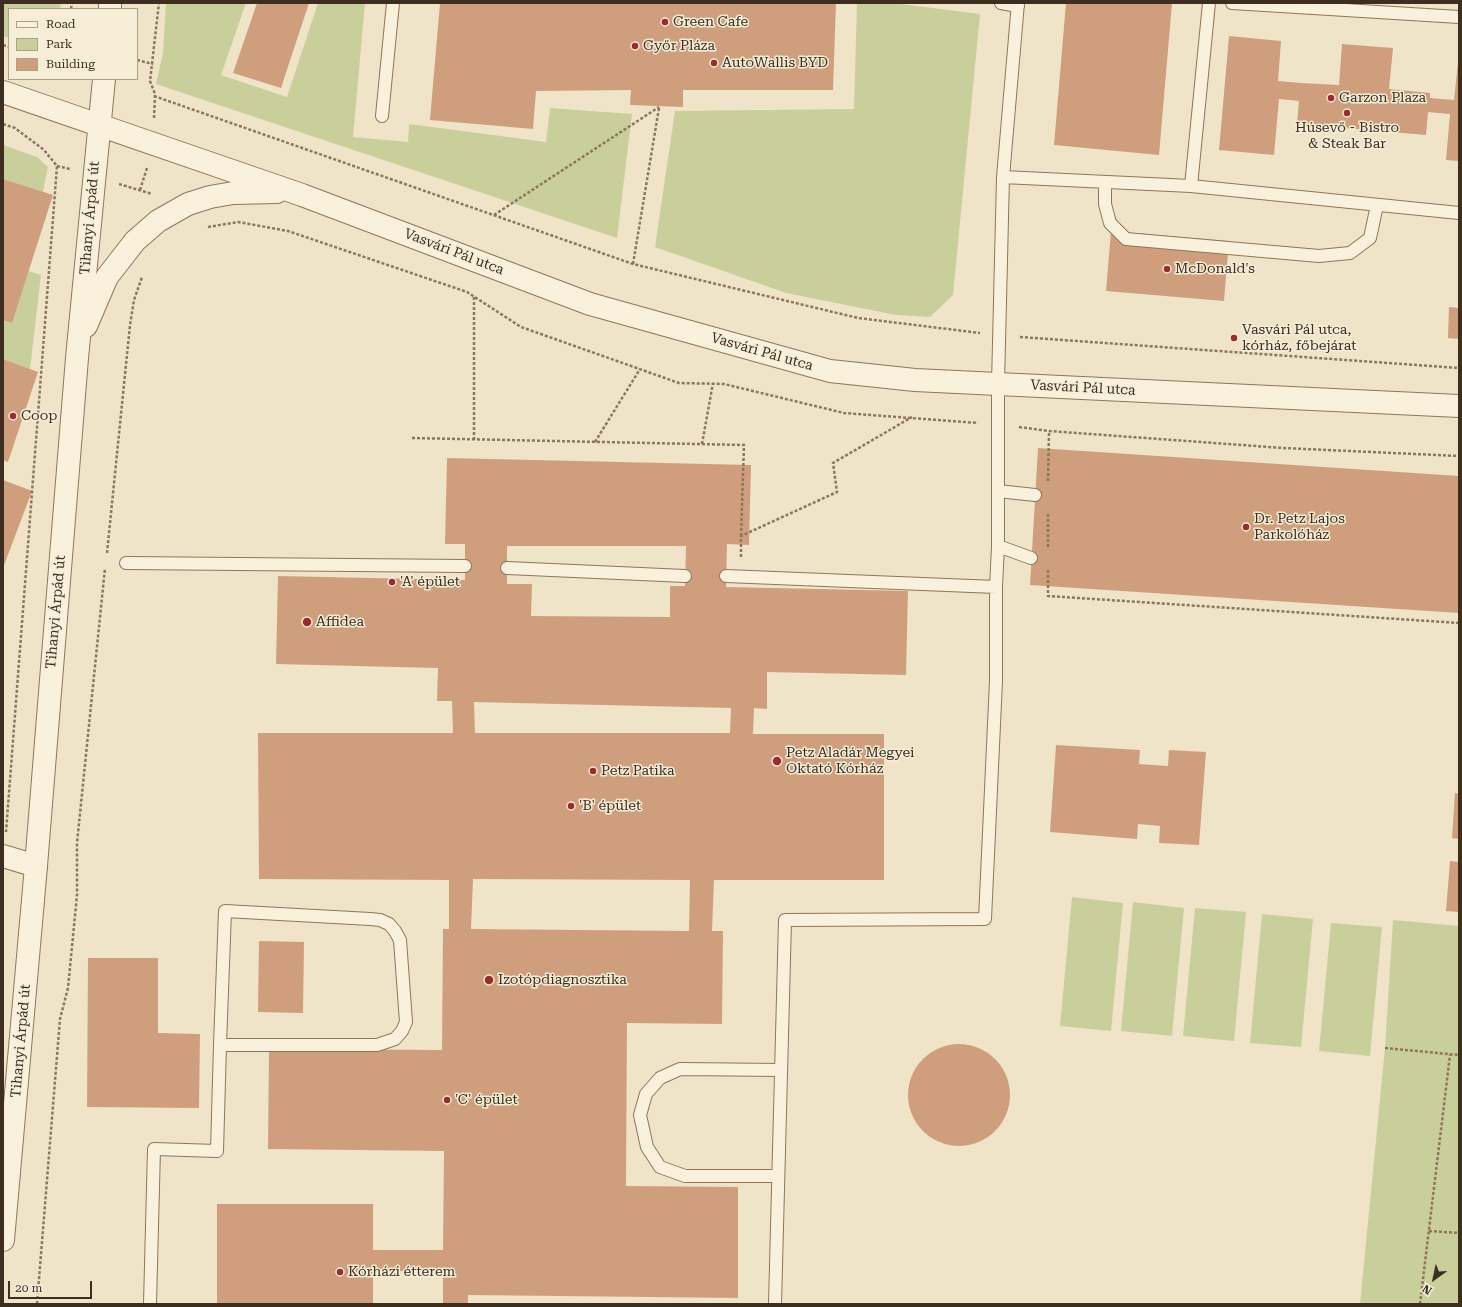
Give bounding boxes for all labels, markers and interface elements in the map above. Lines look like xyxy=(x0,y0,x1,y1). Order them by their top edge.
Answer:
legend xyxy=(8,8,138,80)
place label: Green Cafe xyxy=(673,14,748,30)
text: Road xyxy=(46,17,75,31)
marker: Green Cafe xyxy=(660,17,670,27)
text: Park xyxy=(46,37,72,51)
place label: Győr Pláza xyxy=(643,38,715,54)
marker: Győr Pláza xyxy=(630,41,640,51)
place label: AutoWallis BYD xyxy=(722,55,828,71)
text: Building xyxy=(46,57,95,71)
marker: AutoWallis BYD xyxy=(709,58,719,68)
place label: Garzon Plaza xyxy=(1339,90,1426,106)
marker: Garzon Plaza xyxy=(1326,93,1336,103)
marker: Húsevő - Bistro & Steak Bar xyxy=(1342,108,1352,118)
place label: Húsevő - Bistro & Steak Bar xyxy=(1295,120,1399,152)
street label: Tihanyi Árpád út xyxy=(77,160,103,276)
street label: Vasvári Pál utca xyxy=(402,225,506,279)
place label: McDonald's xyxy=(1175,261,1255,277)
marker: McDonald's xyxy=(1162,264,1172,274)
place label: Vasvári Pál utca, kórház, főbejárat xyxy=(1242,322,1356,354)
street label: Vasvári Pál utca xyxy=(709,329,815,375)
marker: Vasvári Pál utca, kórház, főbejárat xyxy=(1229,333,1239,343)
street label: Vasvári Pál utca xyxy=(1030,377,1136,399)
place label: Coop xyxy=(21,408,57,424)
marker: Coop xyxy=(8,411,18,421)
place label: Dr. Petz Lajos Parkolóház xyxy=(1254,511,1345,544)
marker: Dr. Petz Lajos Parkolóház xyxy=(1241,522,1251,532)
street label: Tihanyi Árpád út xyxy=(43,554,69,670)
place label: 'A' épület xyxy=(400,574,460,590)
marker: 'A' épület xyxy=(387,577,397,587)
place label: Affidea xyxy=(316,614,364,630)
marker: Affidea xyxy=(301,616,313,628)
place label: Petz Aladár Megyei Oktató Kórház xyxy=(786,745,915,778)
marker: Petz Aladár Megyei Oktató Kórház xyxy=(771,755,783,767)
place label: Petz Patika xyxy=(601,763,675,779)
marker: Petz Patika xyxy=(588,766,598,776)
place label: 'B' épület xyxy=(579,798,641,814)
marker: 'B' épület xyxy=(566,801,576,811)
place label: Izotópdiagnosztika xyxy=(498,972,627,988)
marker: Izotópdiagnosztika xyxy=(483,974,495,986)
street label: Tihanyi Árpád út xyxy=(8,983,34,1099)
place label: 'C' épület xyxy=(455,1092,518,1108)
marker: 'C' épület xyxy=(442,1095,452,1105)
north arrow xyxy=(1414,1259,1454,1299)
place label: Kórházi étterem xyxy=(348,1264,455,1280)
marker: Kórházi étterem xyxy=(335,1267,345,1277)
scale bar xyxy=(10,1273,94,1299)
text: 20 m xyxy=(15,1281,42,1295)
text: N xyxy=(1420,1282,1434,1297)

